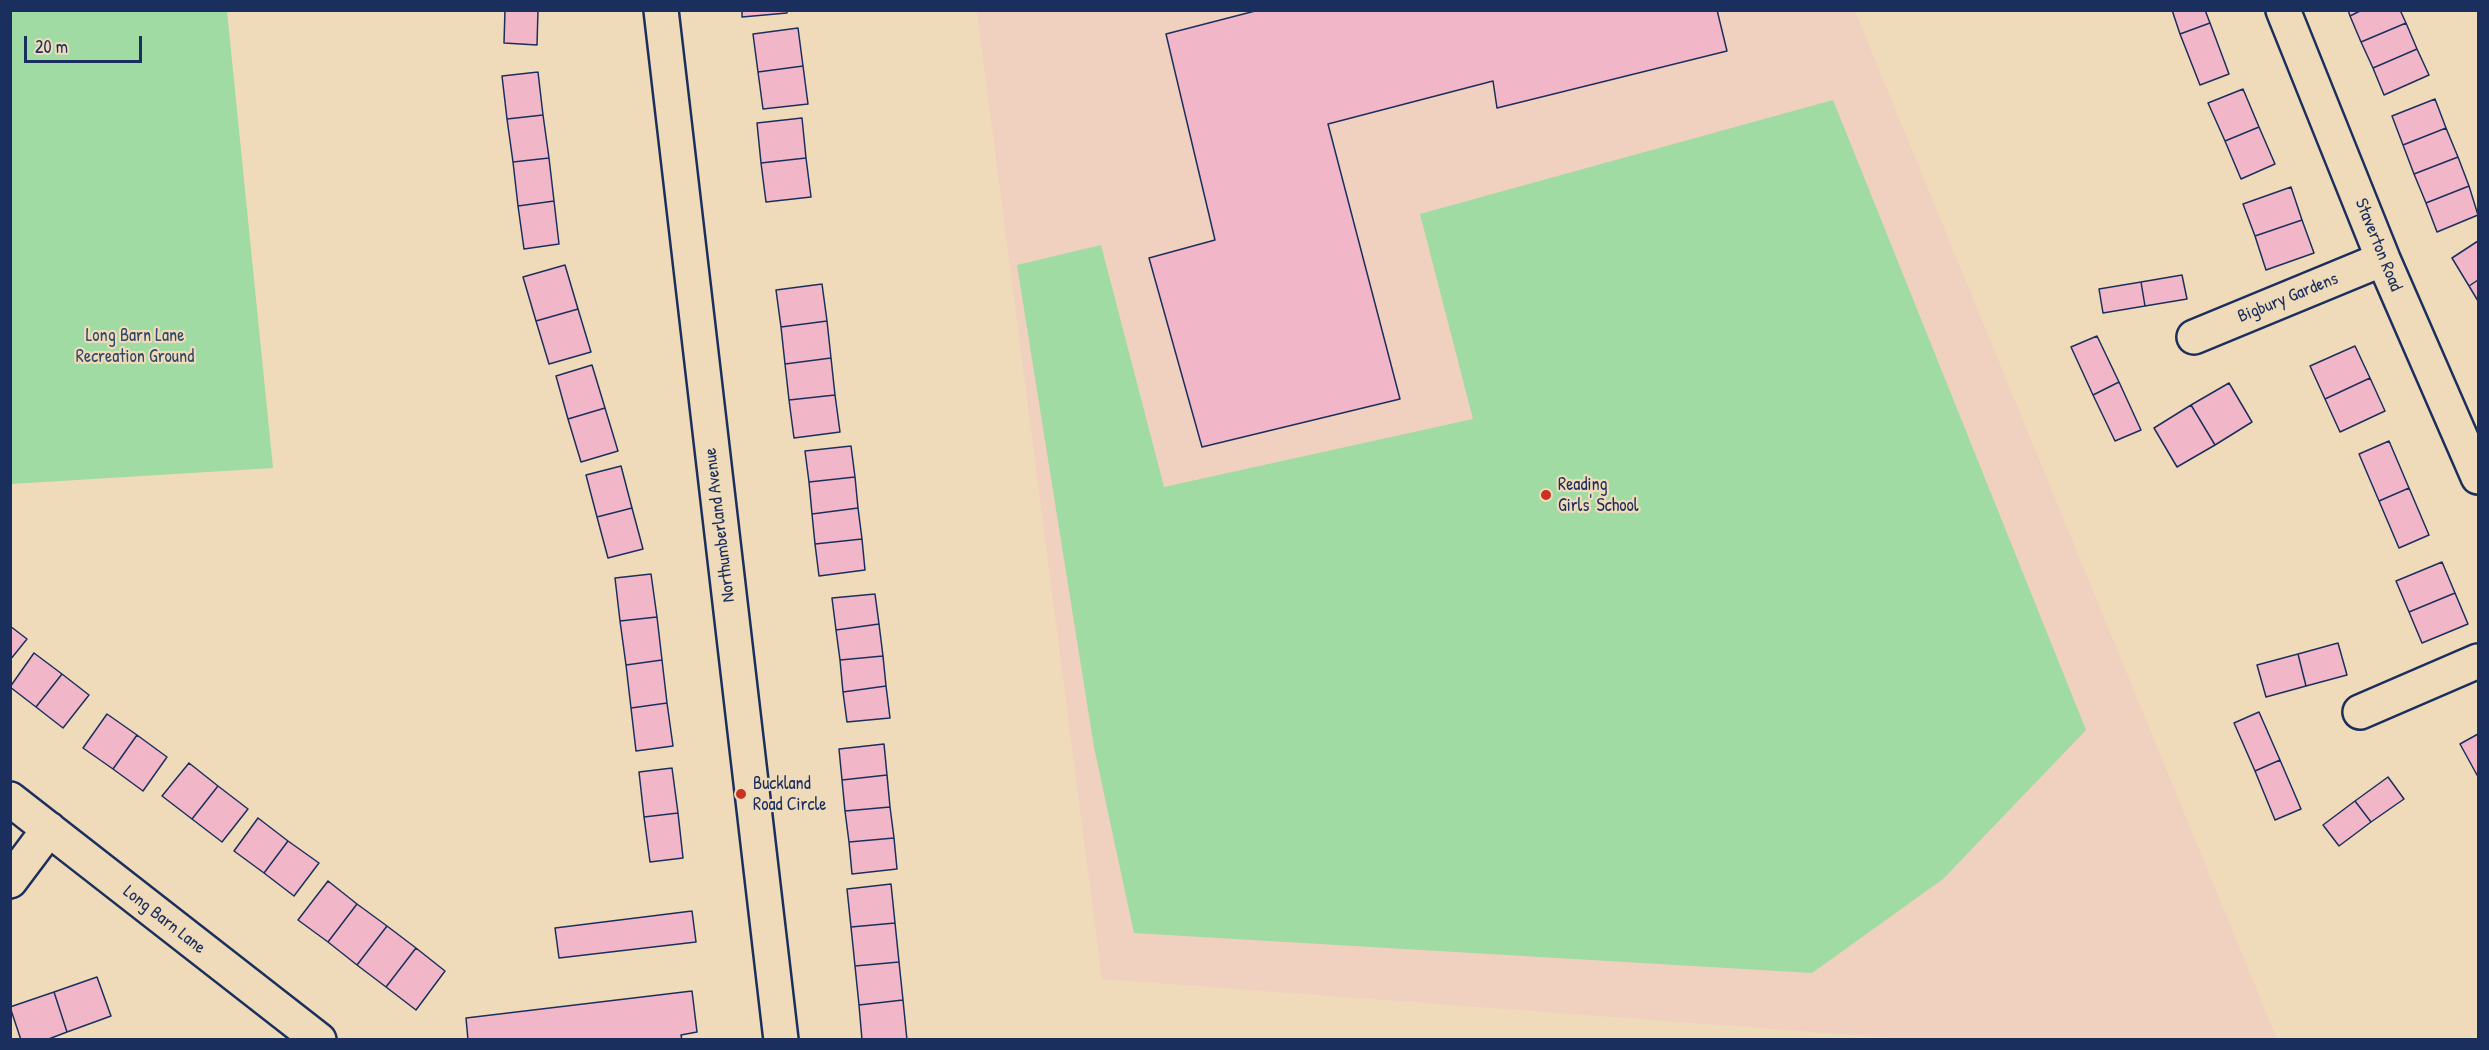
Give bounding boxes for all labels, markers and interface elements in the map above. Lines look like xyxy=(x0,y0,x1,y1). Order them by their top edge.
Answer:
scale bar xyxy=(27,24,146,62)
text: 20 m xyxy=(35,34,68,59)
street label: Staverton Road xyxy=(2350,196,2406,294)
street label: Bigbury Gardens xyxy=(2235,268,2341,328)
park label: Long Barn Lane Recreation Ground xyxy=(76,325,194,368)
street label: Northumberland Avenue xyxy=(700,447,740,603)
place label: Reading Girls' School xyxy=(1558,474,1639,516)
marker: Reading Girls' School xyxy=(1539,488,1553,502)
place label: Buckland Road Circle xyxy=(753,773,826,816)
marker: Buckland Road Circle xyxy=(734,787,748,801)
street label: Long Barn Lane xyxy=(118,881,210,959)

